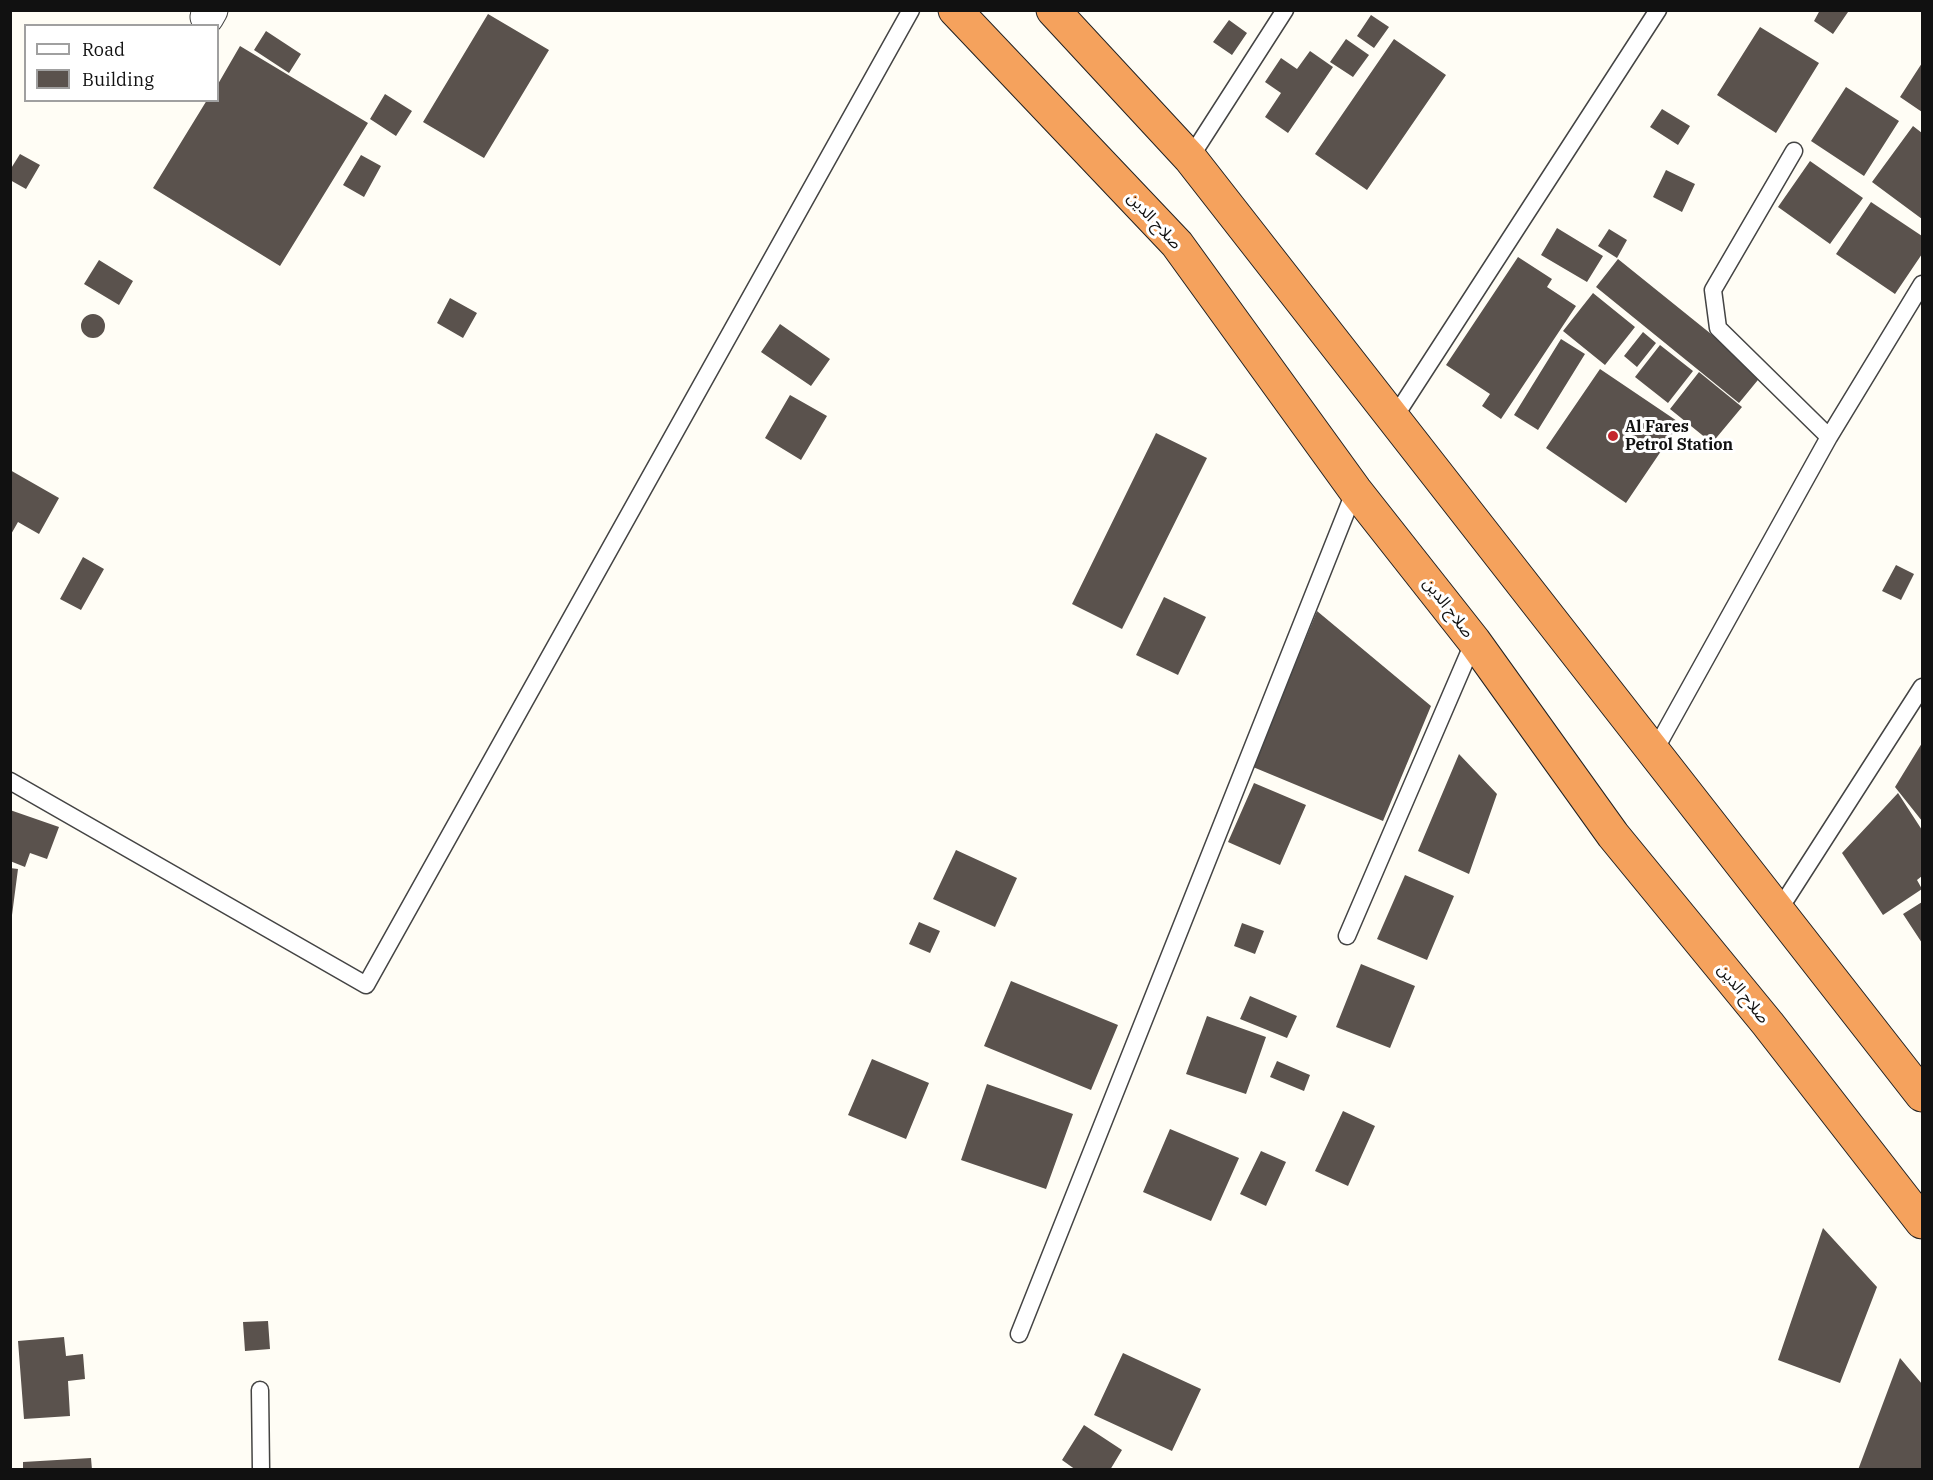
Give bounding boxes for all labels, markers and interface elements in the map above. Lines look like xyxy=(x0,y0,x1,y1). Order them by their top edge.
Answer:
legend xyxy=(24,24,219,102)
text: Road xyxy=(82,38,125,61)
text: Building xyxy=(82,68,154,91)
street label: صلاح الدين xyxy=(1123,189,1185,253)
place label: Al Fares Petrol Station xyxy=(1625,417,1733,455)
marker: Al Fares Petrol Station xyxy=(1606,429,1620,443)
street label: صلاح الدين xyxy=(1419,574,1477,642)
street label: صلاح الدين xyxy=(1713,960,1773,1028)

